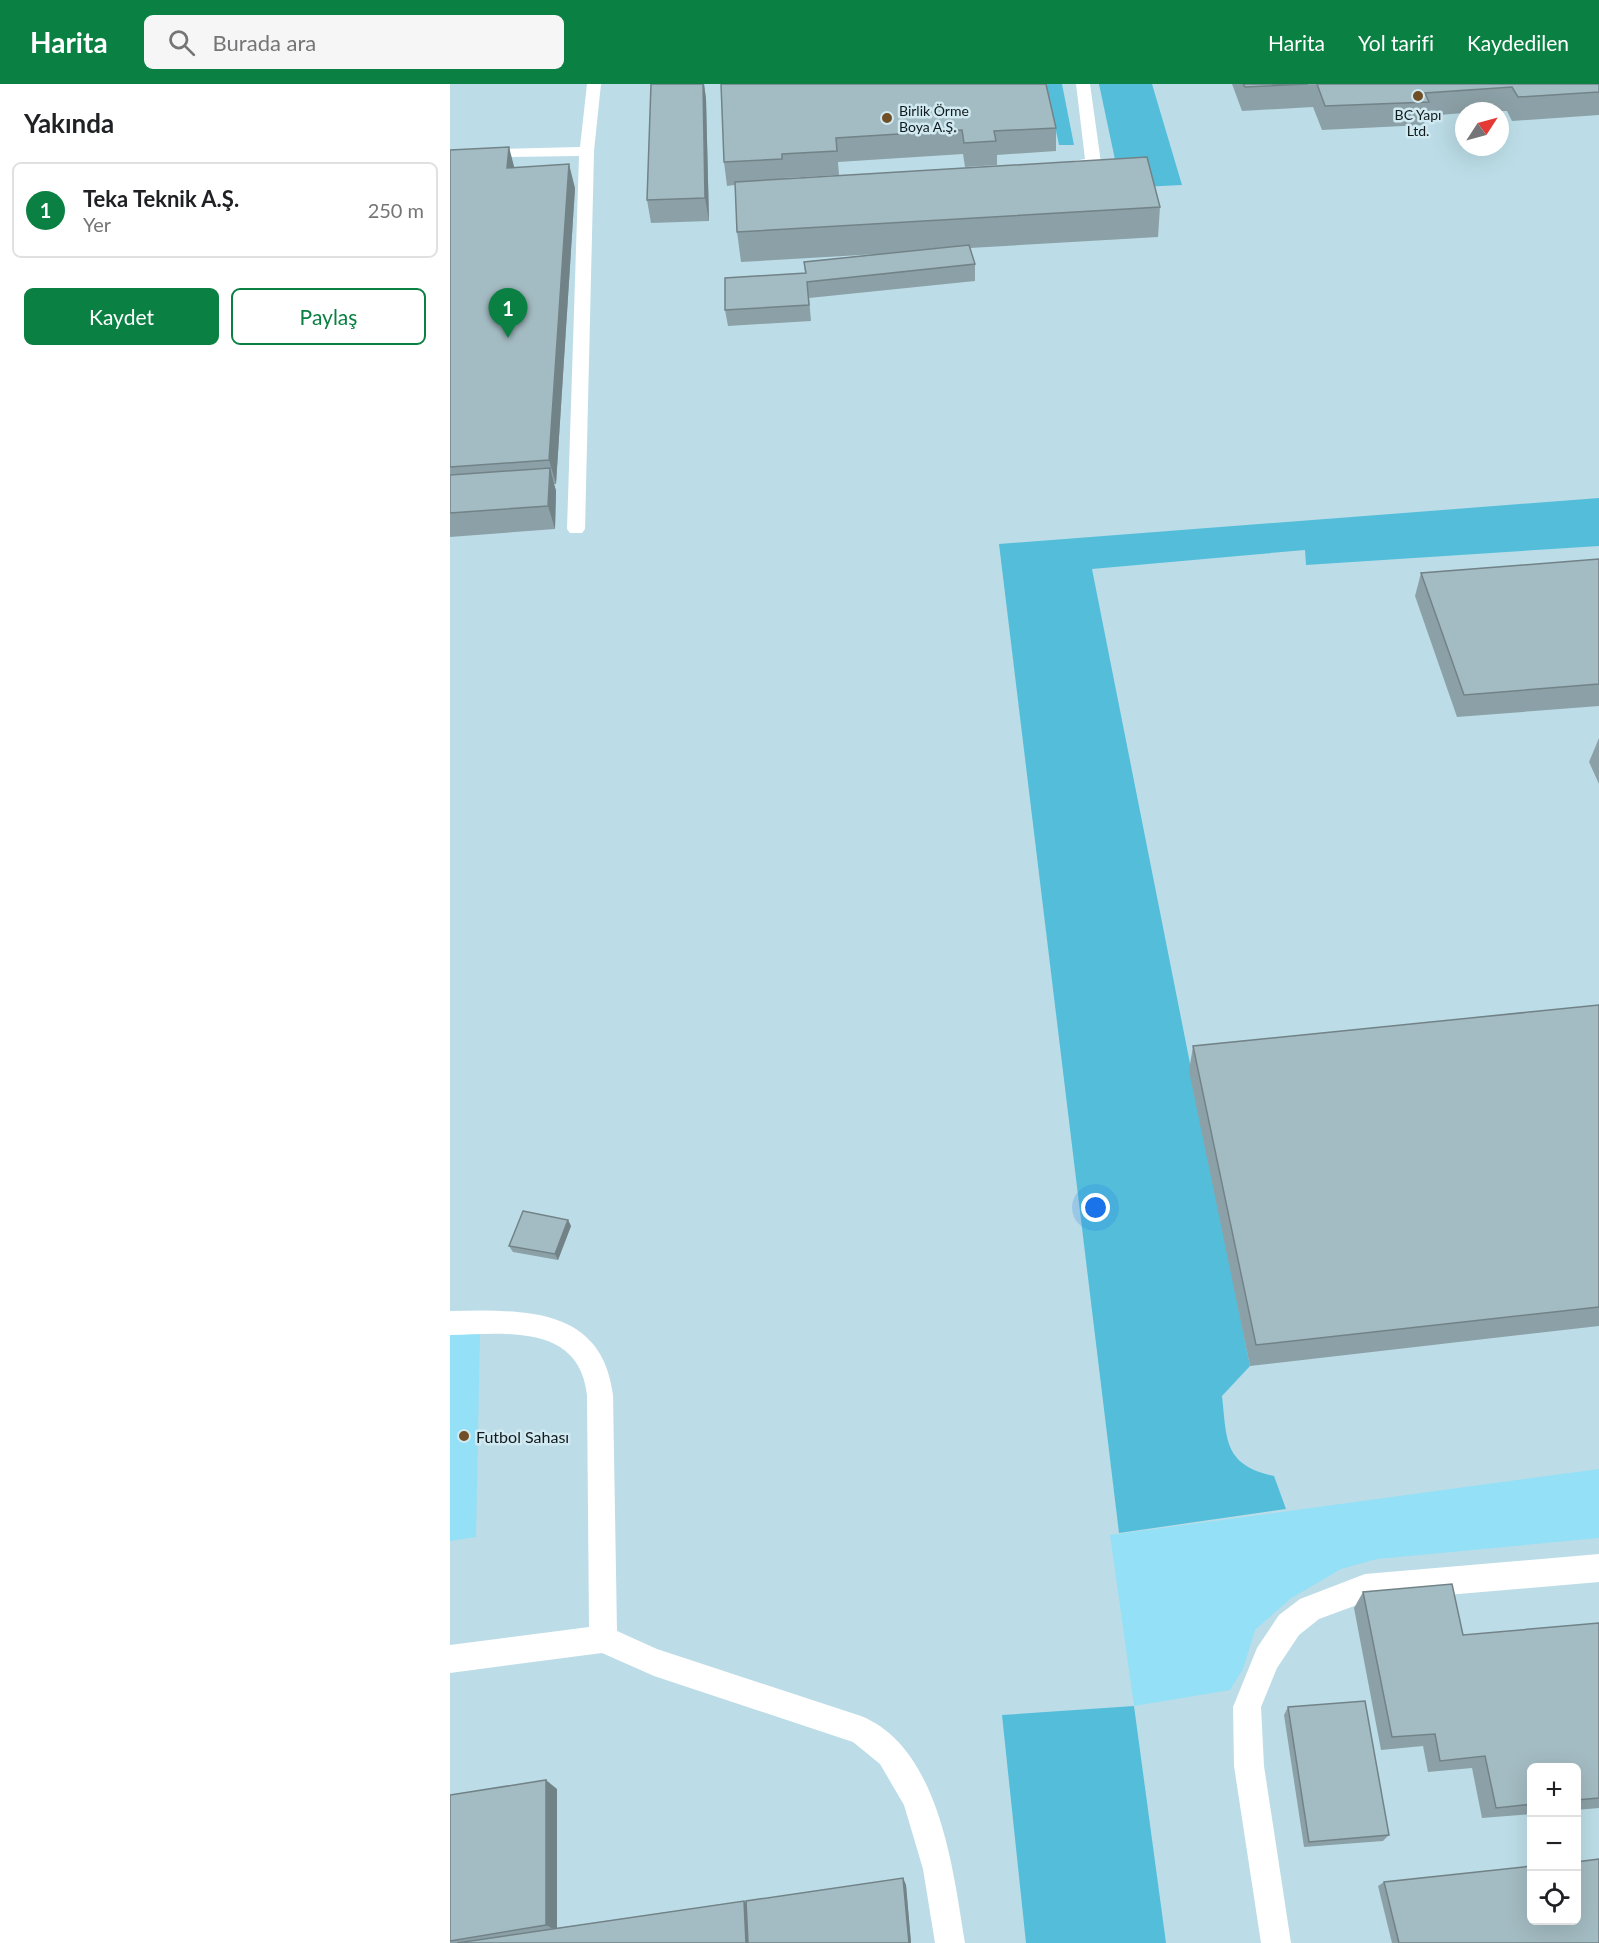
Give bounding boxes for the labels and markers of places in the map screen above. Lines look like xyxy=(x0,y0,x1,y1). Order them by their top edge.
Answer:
marker: BC Yapı Ltd. xyxy=(1411,89,1425,103)
place label: Birlik Örme Boya A.Ş. xyxy=(899,102,969,135)
place label: BC Yapı Ltd. xyxy=(1395,106,1441,139)
marker: Birlik Örme Boya A.Ş. xyxy=(880,111,894,125)
pin: 1 xyxy=(488,288,528,338)
place label: Futbol Sahası xyxy=(476,1427,569,1446)
marker: Futbol Sahası xyxy=(457,1429,471,1443)

